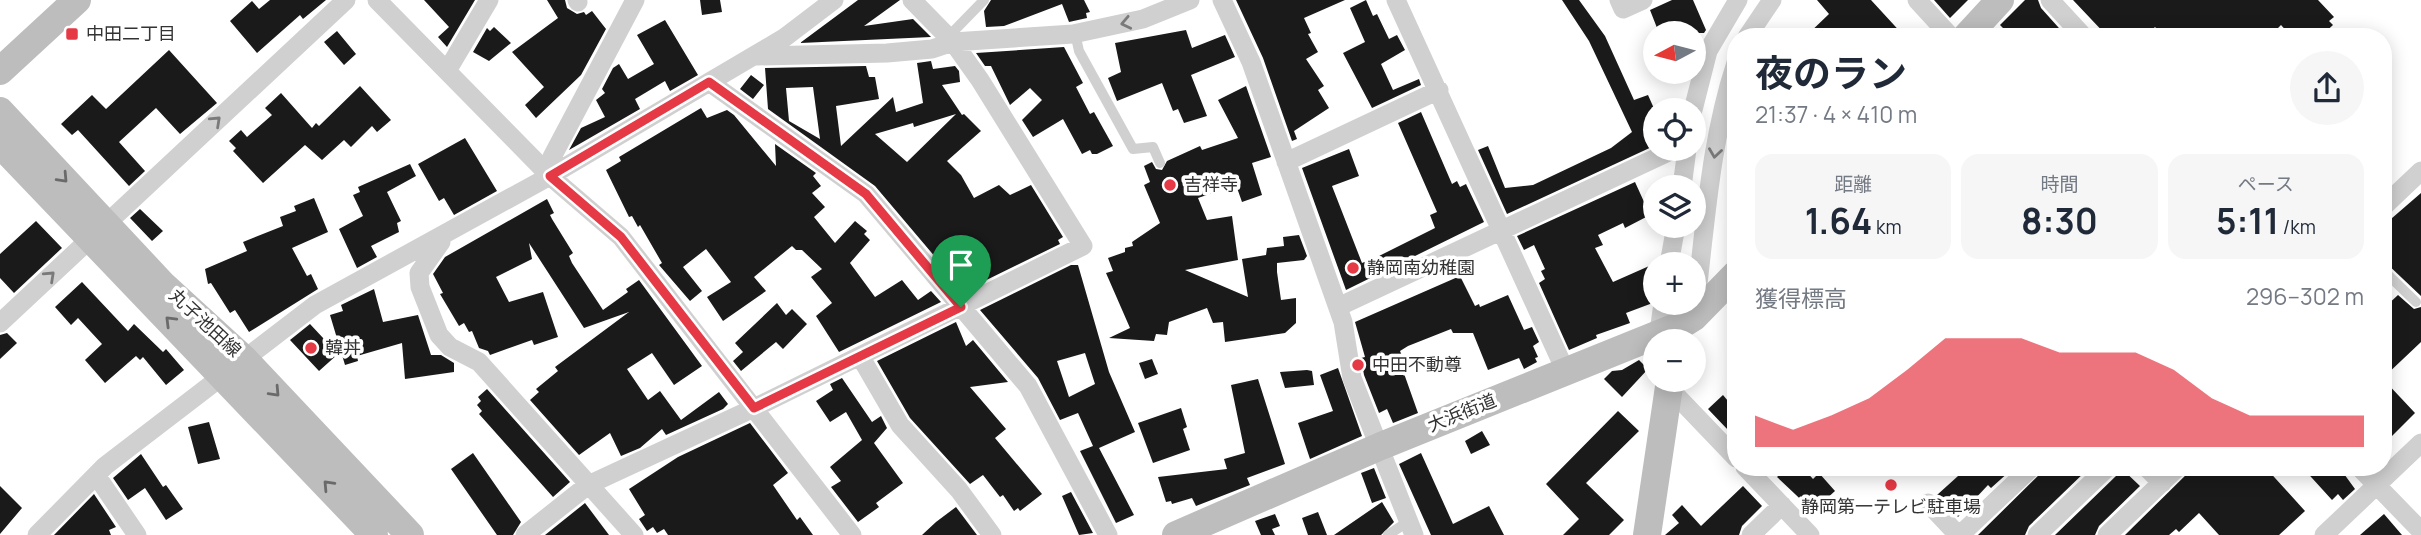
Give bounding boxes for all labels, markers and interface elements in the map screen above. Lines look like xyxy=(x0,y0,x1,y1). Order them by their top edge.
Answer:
one-way arrow xyxy=(1120,14,1132,29)
place label: 中田二丁目 xyxy=(86,21,176,45)
north arrow xyxy=(1643,21,1706,84)
map controls xyxy=(1643,21,1706,392)
marker: 中田二丁目 xyxy=(64,26,80,42)
text: 夜のラン xyxy=(1755,46,1907,98)
button: share xyxy=(2290,51,2364,125)
button: locate xyxy=(1643,98,1706,161)
text: 21:37 · 4 × 410 m xyxy=(1755,98,1917,130)
one-way arrow xyxy=(208,116,221,129)
one-way arrow xyxy=(1708,147,1723,159)
one-way arrow xyxy=(55,170,67,183)
text: 距離 xyxy=(1834,171,1872,197)
text: 時間 xyxy=(2040,171,2079,197)
text: ペース xyxy=(2238,171,2294,197)
place label: 吉祥寺 xyxy=(1184,172,1238,196)
button: layers xyxy=(1643,175,1706,238)
marker: 吉祥寺 xyxy=(1162,177,1178,193)
text: 1.64 xyxy=(1805,197,1872,245)
text: 8:30 xyxy=(2021,197,2098,245)
text: 5:11 xyxy=(2216,197,2279,245)
text: km xyxy=(1872,214,1902,240)
text: /km xyxy=(2279,214,2316,240)
pin xyxy=(931,235,991,307)
icon: arrive xyxy=(942,246,980,284)
button: + xyxy=(1643,252,1706,315)
place label: 静岡南幼稚園 xyxy=(1367,255,1475,279)
marker: 静岡南幼稚園 xyxy=(1345,260,1361,276)
one-way arrow xyxy=(42,272,55,285)
text: 296–302 m xyxy=(2246,280,2364,312)
text: 獲得標高 xyxy=(1755,282,1847,314)
street label: 丸子池田線 xyxy=(165,283,247,362)
one-way arrow xyxy=(165,317,178,330)
button: − xyxy=(1643,329,1706,392)
place label: 韓丼 xyxy=(325,335,361,359)
marker: 韓丼 xyxy=(303,340,319,356)
place label: 中田不動尊 xyxy=(1372,352,1462,376)
marker: 中田不動尊 xyxy=(1350,357,1366,373)
one-way arrow xyxy=(267,384,279,397)
street label: 大浜街道 xyxy=(1424,387,1499,437)
marker: 静岡第一テレビ駐車場 xyxy=(1883,477,1899,493)
one-way arrow xyxy=(323,480,336,493)
place label: 静岡第一テレビ駐車場 xyxy=(1801,494,1981,518)

